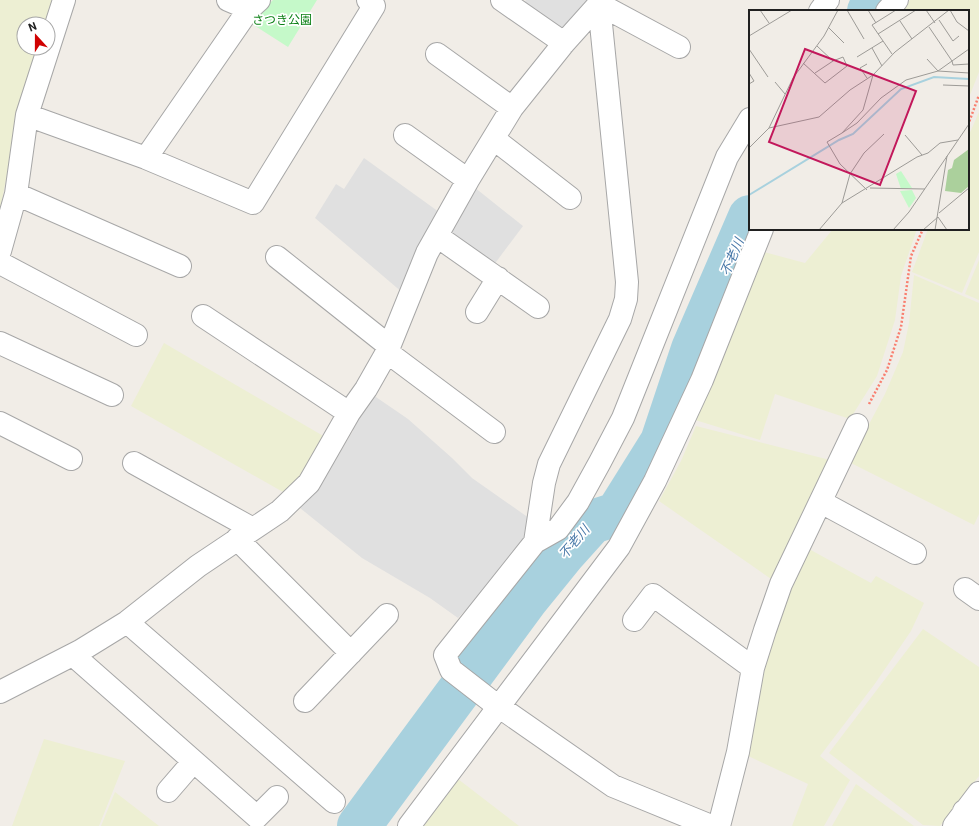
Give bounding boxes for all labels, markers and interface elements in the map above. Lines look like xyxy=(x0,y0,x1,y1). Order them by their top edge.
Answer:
inset map xyxy=(749,10,969,230)
park label: さつき公園 xyxy=(252,13,312,27)
north arrow xyxy=(16,16,56,56)
text: N xyxy=(27,20,39,35)
water label: 不老川 xyxy=(717,234,747,278)
water label: 不老川 xyxy=(556,521,594,562)

